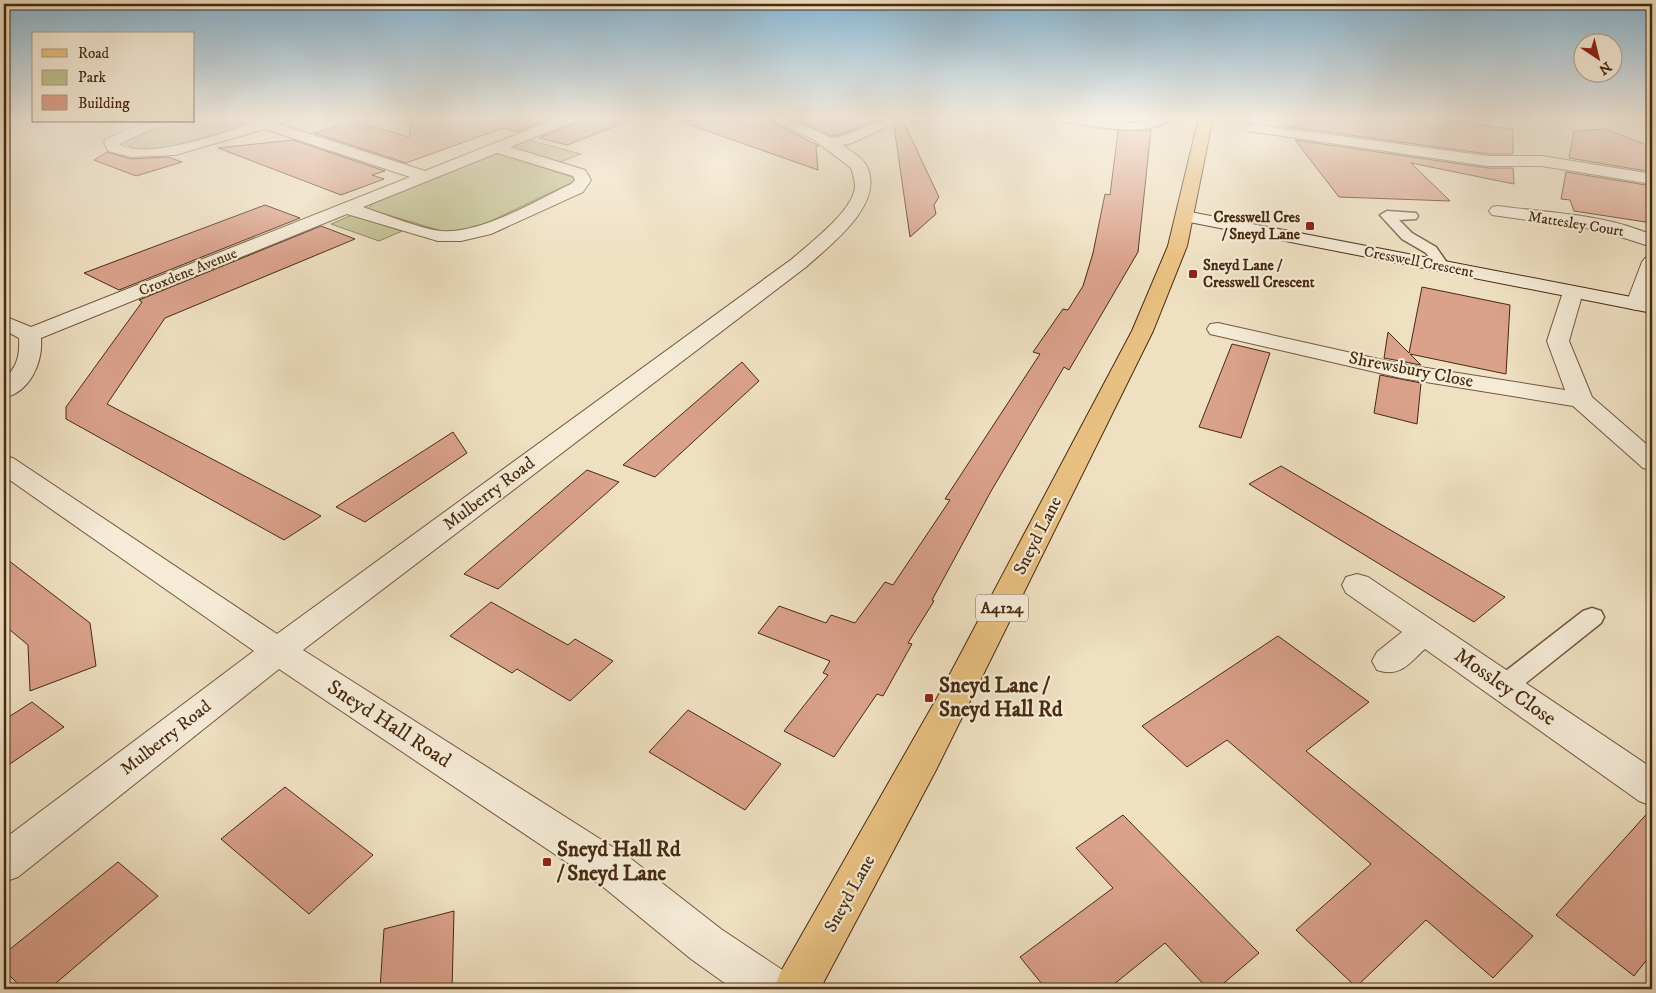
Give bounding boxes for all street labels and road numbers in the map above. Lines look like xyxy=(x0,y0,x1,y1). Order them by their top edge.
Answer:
street label: Mattesley Court xyxy=(1527,207,1625,241)
street label: Cresswell Crescent xyxy=(1362,242,1476,282)
street label: Croxdene Avenue xyxy=(136,244,240,300)
street label: Shrewsbury Close xyxy=(1347,347,1475,393)
street label: Mulberry Road xyxy=(439,452,539,536)
street label: Sneyd Lane xyxy=(1009,493,1067,579)
road number: A4124 xyxy=(976,594,1028,622)
street label: Mossley Close xyxy=(1449,642,1561,732)
street label: Sneyd Hall Road xyxy=(322,674,456,774)
street label: Mulberry Road xyxy=(116,696,216,780)
street label: Sneyd Lane xyxy=(820,852,880,936)

